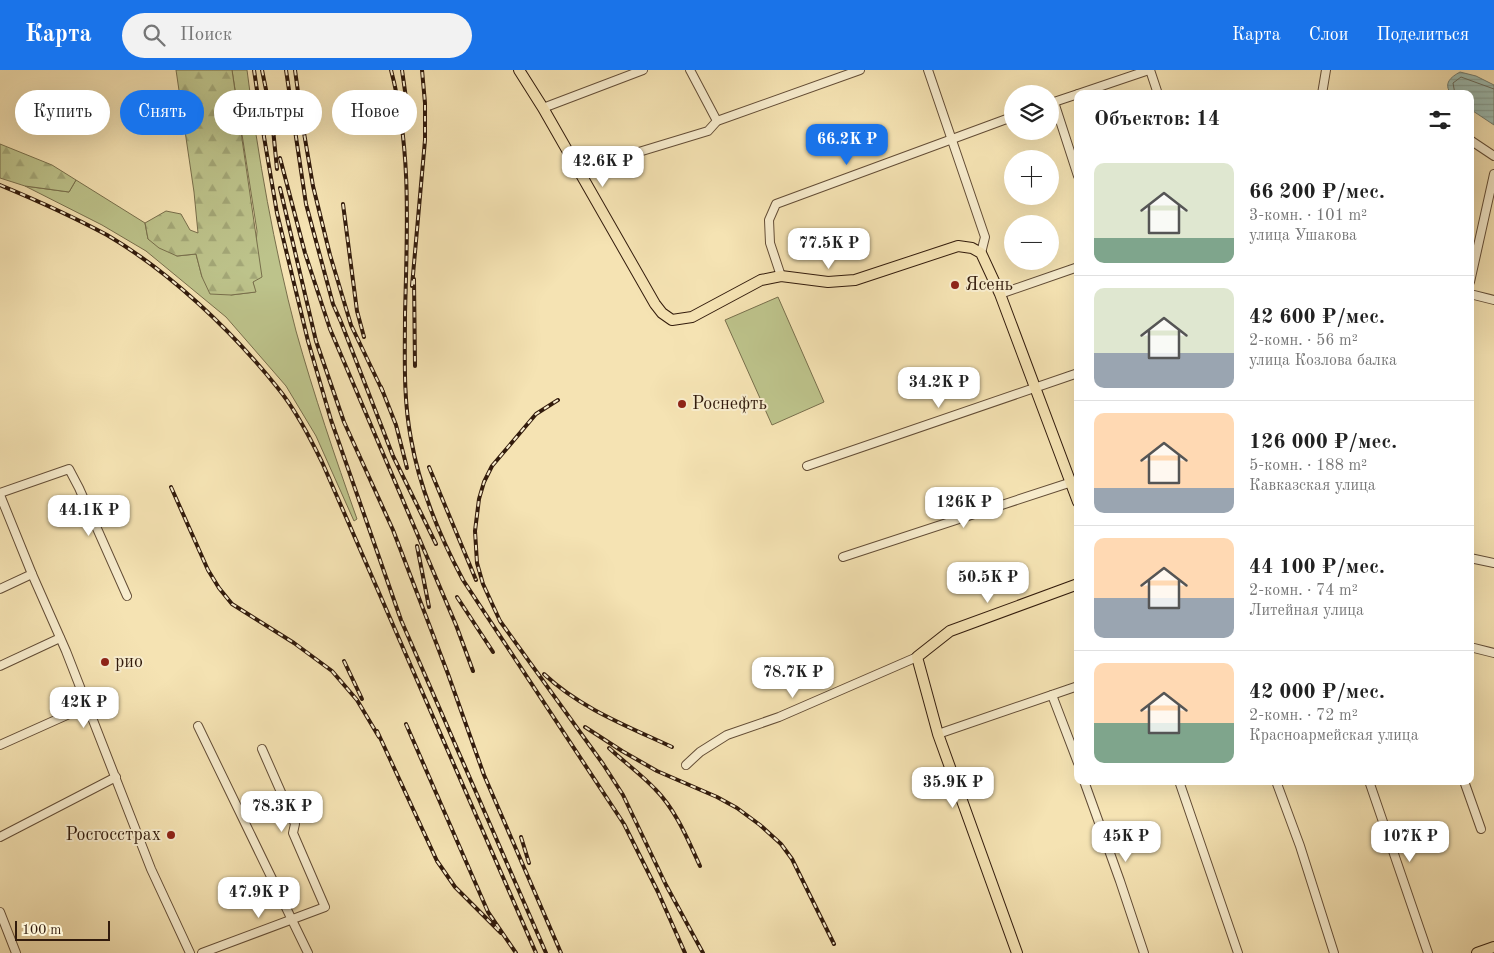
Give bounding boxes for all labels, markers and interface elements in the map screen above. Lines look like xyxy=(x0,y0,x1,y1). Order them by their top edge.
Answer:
search box xyxy=(122,13,472,58)
icon: search xyxy=(140,21,168,49)
text: Карта xyxy=(25,23,92,47)
text: Поиск xyxy=(180,26,232,45)
text: Карта xyxy=(1232,26,1281,44)
text: Слои xyxy=(1309,26,1348,44)
text: Поделиться xyxy=(1376,26,1469,44)
map controls xyxy=(1004,85,1059,270)
button: layers xyxy=(1004,85,1059,140)
chip: Купить xyxy=(15,90,110,135)
chip: Снять xyxy=(120,90,204,135)
chip: Фильтры xyxy=(214,90,322,135)
chip: Новое xyxy=(332,90,417,135)
icon: filters xyxy=(1426,106,1454,134)
text: Объектов: 14 xyxy=(1094,109,1220,130)
pin: 66.2K ₽ xyxy=(801,124,893,166)
text: 66.2K ₽ xyxy=(817,132,877,148)
pin: 42.6K ₽ xyxy=(557,146,649,188)
button: + xyxy=(1004,150,1059,205)
text: 42.6K ₽ xyxy=(573,154,633,170)
text: 66 200 ₽/мес. xyxy=(1249,182,1385,203)
icon: home xyxy=(1134,183,1194,243)
text: 3-комн. · 101 m² xyxy=(1249,208,1367,224)
button: − xyxy=(1004,215,1059,270)
pin: 77.5K ₽ xyxy=(783,228,875,270)
text: улица Ушакова xyxy=(1249,228,1357,244)
text: 77.5K ₽ xyxy=(799,236,859,252)
place label: Ясень xyxy=(965,276,1013,294)
marker: Ясень xyxy=(949,279,961,291)
text: 42 600 ₽/мес. xyxy=(1249,307,1385,328)
icon: home xyxy=(1134,308,1194,368)
text: 2-комн. · 56 m² xyxy=(1249,333,1358,349)
text: улица Козлова балка xyxy=(1249,353,1397,369)
pin: 34.2K ₽ xyxy=(893,366,985,409)
text: 34.2K ₽ xyxy=(909,375,969,391)
place label: Роснефть xyxy=(692,395,767,414)
marker: Роснефть xyxy=(676,398,688,410)
text: 126 000 ₽/мес. xyxy=(1249,432,1397,453)
icon: home xyxy=(1134,433,1194,493)
text: 5-комн. · 188 m² xyxy=(1249,458,1367,474)
text: Кавказская улица xyxy=(1249,478,1376,494)
pin: 126K ₽ xyxy=(923,486,1005,529)
pin: 44.1K ₽ xyxy=(43,494,135,537)
text: 126K ₽ xyxy=(936,495,992,511)
text: 44.1K ₽ xyxy=(59,503,119,519)
text: 44 100 ₽/мес. xyxy=(1249,557,1385,578)
icon: home xyxy=(1134,558,1194,618)
pin: 50.5K ₽ xyxy=(942,562,1034,604)
text: 50.5K ₽ xyxy=(958,570,1018,586)
text: 2-комн. · 74 m² xyxy=(1249,583,1358,599)
text: Литейная улица xyxy=(1249,603,1364,619)
place label: рио xyxy=(115,653,143,671)
marker: рио xyxy=(99,656,111,668)
pin: 78.7K ₽ xyxy=(747,656,839,699)
text: 78.7K ₽ xyxy=(763,665,823,681)
text: 42 000 ₽/мес. xyxy=(1249,682,1385,703)
icon: home xyxy=(1134,683,1194,743)
pin: 42K ₽ xyxy=(49,686,119,729)
text: 42K ₽ xyxy=(61,695,107,711)
text: 2-комн. · 72 m² xyxy=(1249,708,1358,724)
text: Красноармейская улица xyxy=(1249,728,1419,744)
pin: 35.9K ₽ xyxy=(907,766,999,809)
text: 35.9K ₽ xyxy=(923,775,983,791)
pin: 78.3K ₽ xyxy=(236,790,328,833)
text: 78.3K ₽ xyxy=(252,799,312,815)
pin: 45K ₽ xyxy=(1091,820,1161,863)
pin: 107K ₽ xyxy=(1369,820,1451,863)
place label: Росгосстрах xyxy=(65,826,161,844)
marker: Росгосстрах xyxy=(165,829,177,841)
text: 45K ₽ xyxy=(1103,829,1149,845)
text: 107K ₽ xyxy=(1382,829,1438,845)
pin: 47.9K ₽ xyxy=(213,876,305,919)
text: 47.9K ₽ xyxy=(229,885,289,901)
scale bar xyxy=(15,918,110,941)
text: 100 m xyxy=(22,923,61,937)

